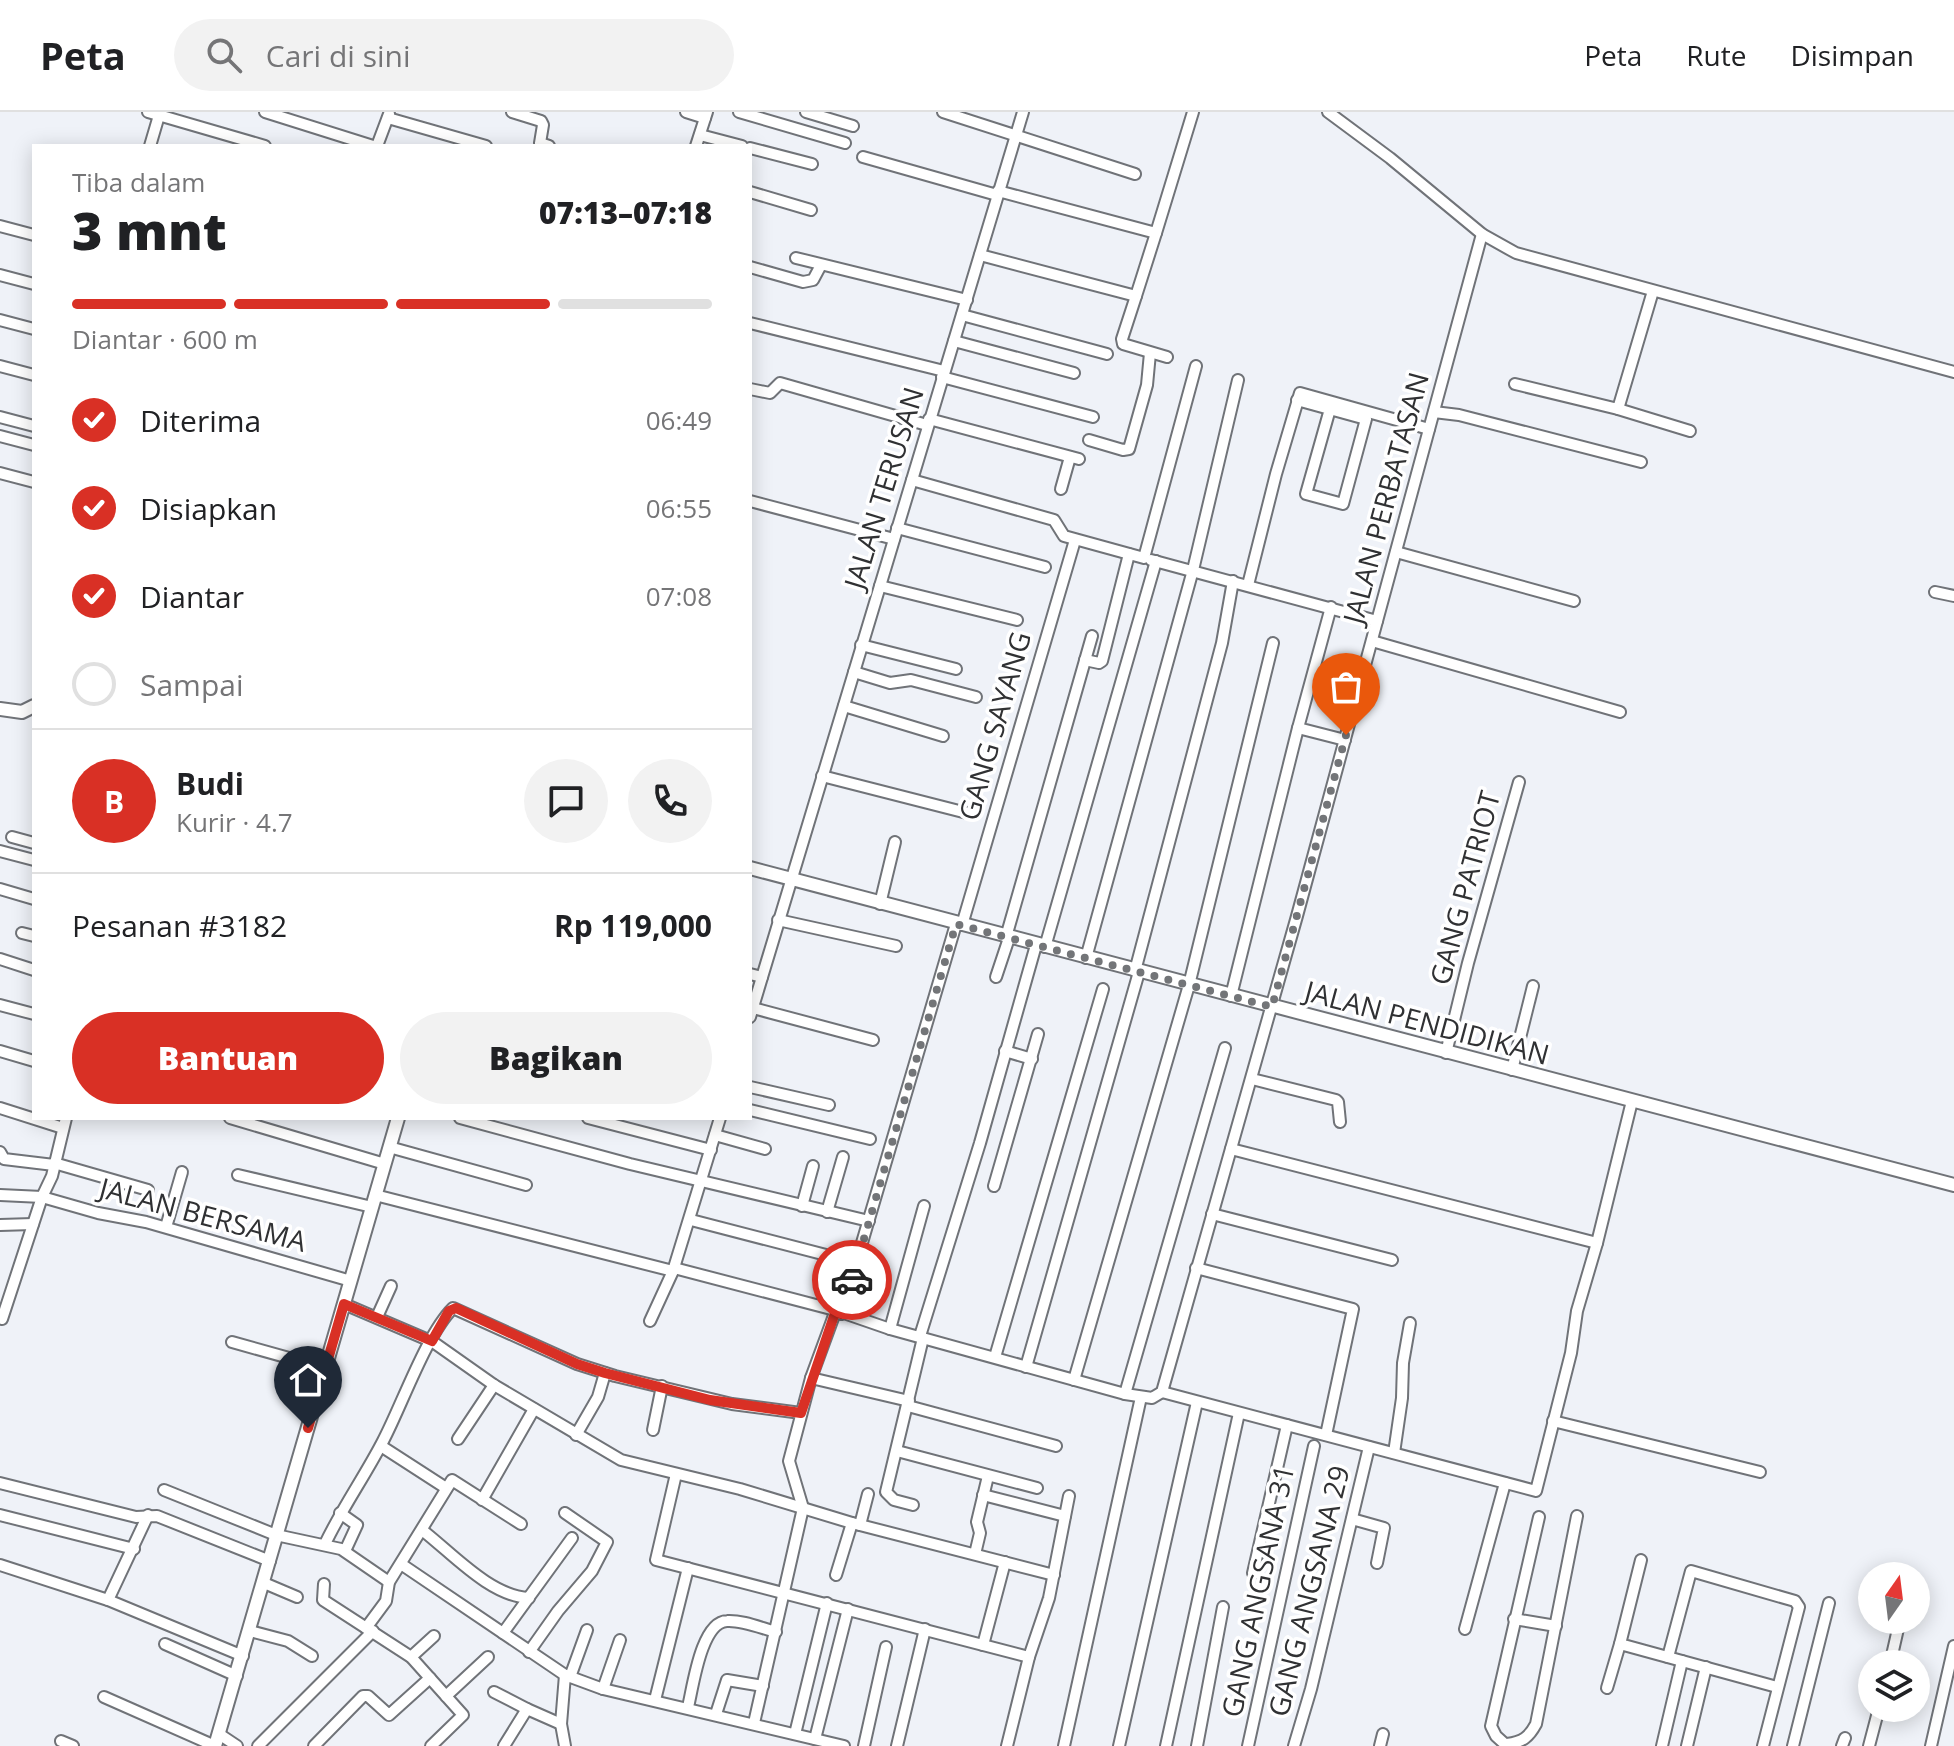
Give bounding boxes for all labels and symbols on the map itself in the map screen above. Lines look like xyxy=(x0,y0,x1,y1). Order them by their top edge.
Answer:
street label: JALAN PERBATASAN xyxy=(1332,368,1437,630)
street label: JALAN TERUSAN xyxy=(833,382,932,596)
street label: GANG SAYANG xyxy=(949,627,1039,825)
pin xyxy=(1312,653,1380,735)
street label: GANG PATRIOT xyxy=(1420,786,1508,989)
street label: JALAN PENDIDIKAN xyxy=(1298,970,1554,1073)
street label: JALAN BERSAMA xyxy=(93,1167,311,1260)
courier xyxy=(812,1240,892,1320)
pin xyxy=(274,1346,342,1428)
street label: GANG ANGSANA 31 xyxy=(1212,1461,1302,1720)
street label: GANG ANGSANA 29 xyxy=(1258,1461,1358,1720)
north arrow xyxy=(1858,1562,1930,1634)

